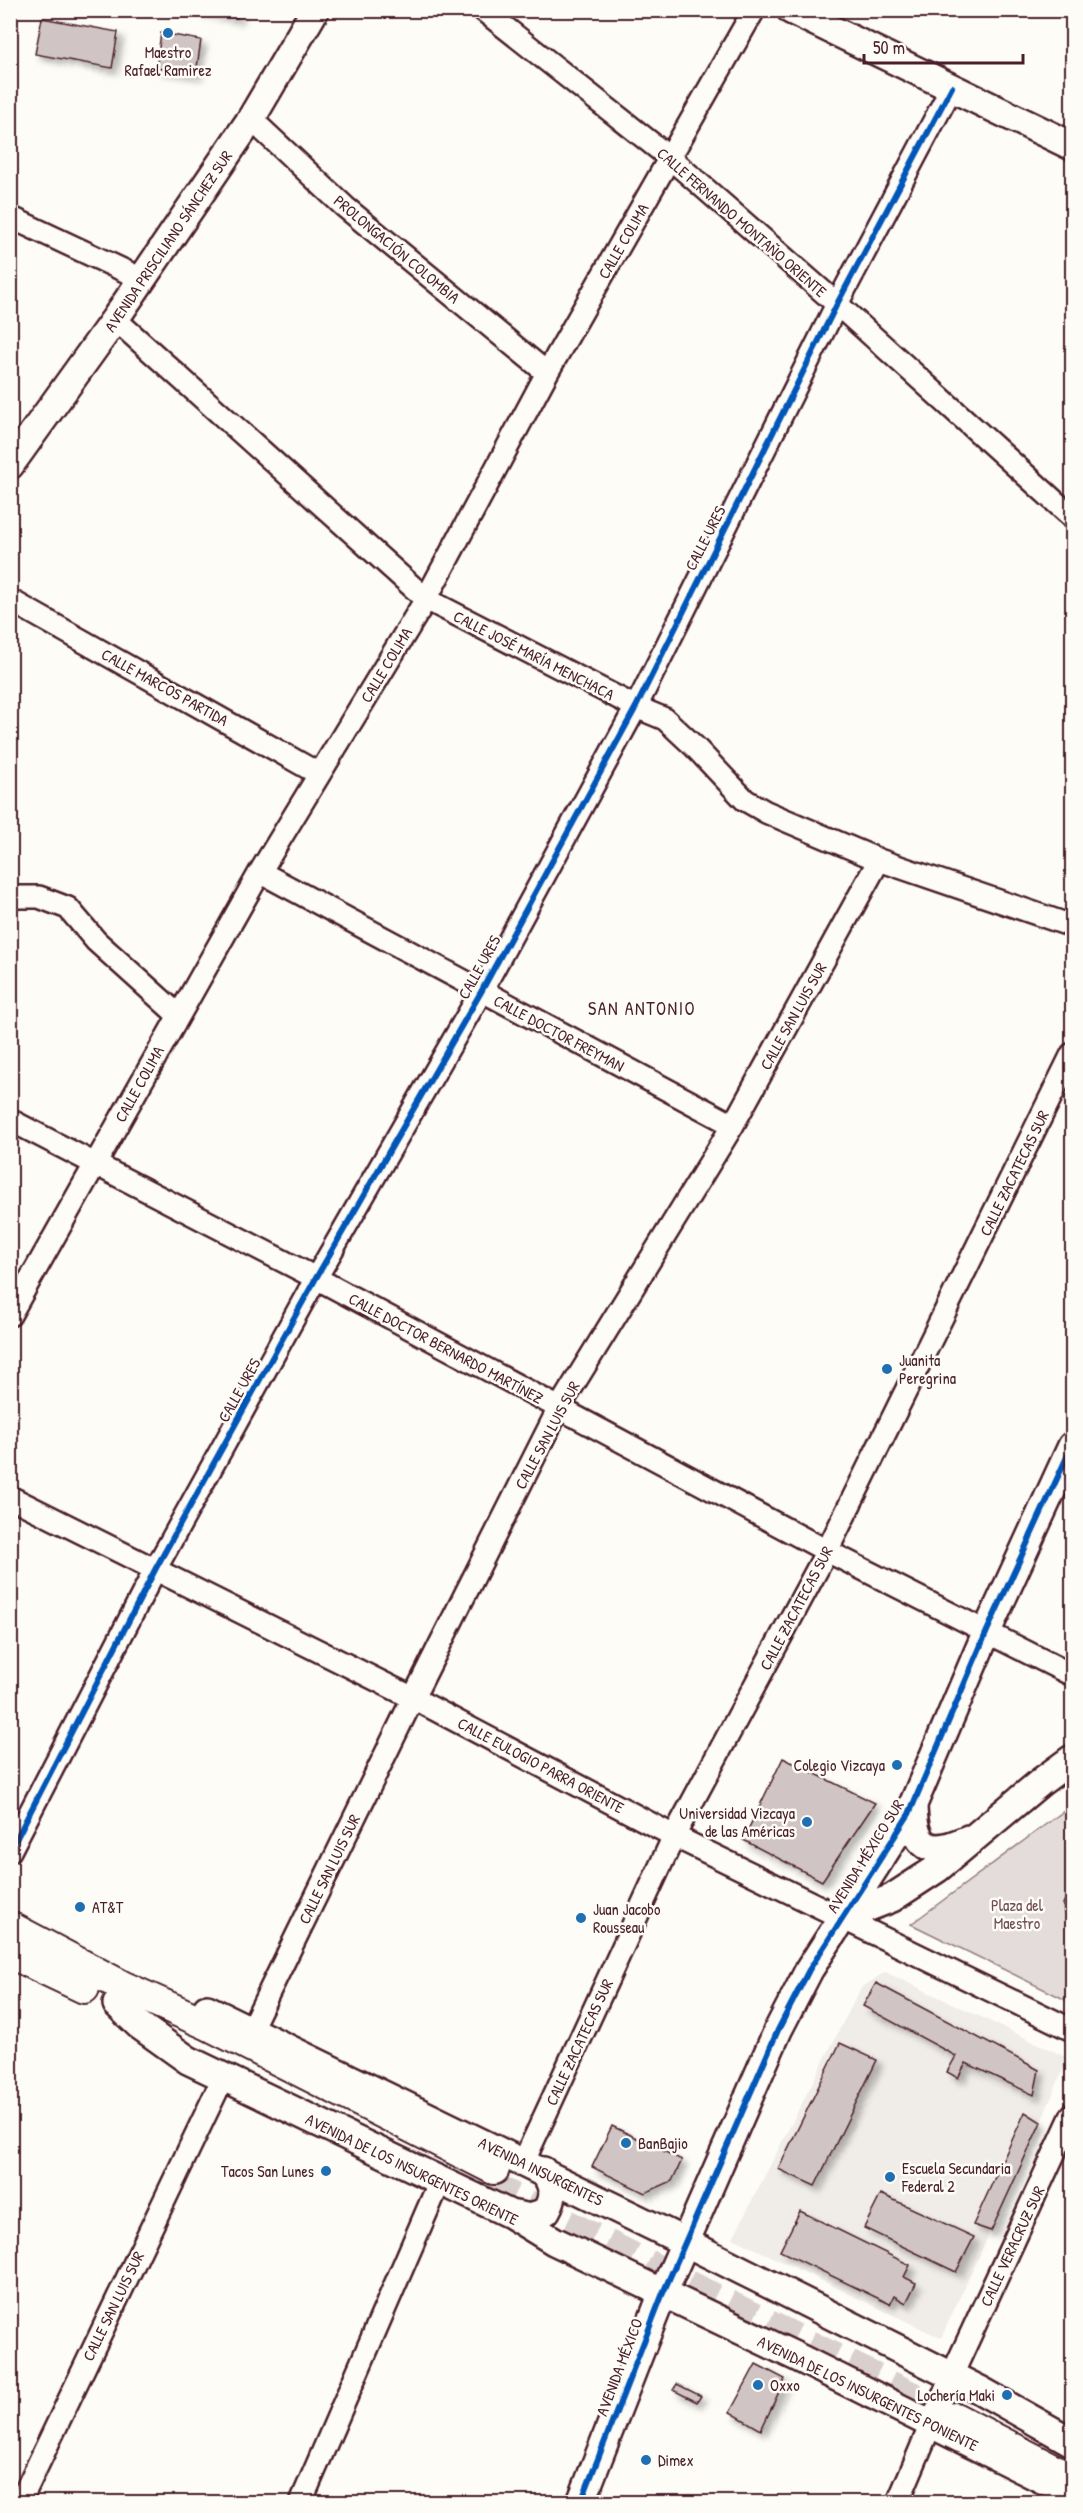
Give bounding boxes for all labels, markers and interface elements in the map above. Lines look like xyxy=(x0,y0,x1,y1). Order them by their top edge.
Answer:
marker: Maestro Rafael Ramirez xyxy=(161,26,175,40)
scale bar xyxy=(864,27,1023,65)
text: 50 m xyxy=(873,35,905,60)
place label: Maestro Rafael Ramirez xyxy=(124,41,212,81)
street label: CALLE FERNANDO MONTAÑO ORIENTE xyxy=(653,142,831,302)
street label: AVENIDA PRISCILIANO SÁNCHEZ SUR xyxy=(99,146,237,336)
street label: PROLONGACIÓN COLOMBIA xyxy=(329,190,465,308)
street label: CALLE COLIMA xyxy=(592,199,654,283)
street label: CALLE URES xyxy=(679,501,731,574)
street label: CALLE JOSÉ MARÍA MENCHACA xyxy=(450,605,618,705)
street label: CALLE COLIMA xyxy=(355,623,417,707)
street label: CALLE MARCOS PARTIDA xyxy=(98,643,233,731)
street label: CALLE URES xyxy=(452,931,506,1003)
street label: CALLE SAN LUIS SUR xyxy=(754,958,832,1074)
street label: CALLE DOCTOR FREYMAN xyxy=(490,989,628,1077)
district label: SAN ANTONIO xyxy=(588,996,696,1021)
street label: CALLE COLIMA xyxy=(109,1042,169,1126)
street label: CALLE ZACATECAS SUR xyxy=(974,1106,1054,1240)
street label: CALLE DOCTOR BERNARDO MARTÍNEZ xyxy=(345,1287,547,1409)
place label: Juanita Peregrina xyxy=(899,1349,956,1389)
street label: CALLE URES xyxy=(212,1354,266,1426)
marker: Juanita Peregrina xyxy=(880,1362,894,1376)
street label: CALLE SAN LUIS SUR xyxy=(509,1377,585,1493)
street label: CALLE ZACATECAS SUR xyxy=(754,1542,838,1674)
street label: CALLE EULOGIO PARRA ORIENTE xyxy=(454,1712,628,1818)
place label: Colegio Vizcaya xyxy=(793,1754,885,1776)
marker: Colegio Vizcaya xyxy=(890,1758,904,1772)
street label: AVENIDA MÉXICO SUR xyxy=(821,1795,909,1917)
place label: Universidad Vizcaya de las Américas xyxy=(679,1802,795,1842)
street label: CALLE SAN LUIS SUR xyxy=(293,1810,365,1928)
marker: Universidad Vizcaya de las Américas xyxy=(800,1815,814,1829)
park label: Plaza del Maestro xyxy=(991,1894,1044,1934)
place label: AT&T xyxy=(92,1896,124,1918)
place label: Juan Jacobo Rousseau xyxy=(593,1898,661,1938)
marker: AT&T xyxy=(73,1900,87,1914)
marker: Juan Jacobo Rousseau xyxy=(574,1911,588,1925)
street label: CALLE ZACATECAS SUR xyxy=(540,1975,618,2109)
street label: AVENIDA DE LOS INSURGENTES ORIENTE xyxy=(302,2108,522,2230)
street label: AVENIDA INSURGENTES xyxy=(475,2131,608,2211)
place label: BanBajio xyxy=(638,2132,688,2154)
marker: BanBajio xyxy=(619,2136,633,2150)
place label: Escuela Secundaria Federal 2 xyxy=(901,2157,1011,2197)
place label: Tacos San Lunes xyxy=(221,2160,314,2182)
marker: Tacos San Lunes xyxy=(319,2164,333,2178)
marker: Escuela Secundaria Federal 2 xyxy=(883,2170,897,2184)
street label: CALLE VERACRUZ SUR xyxy=(974,2182,1050,2310)
street label: CALLE SAN LUIS SUR xyxy=(77,2247,149,2365)
street label: AVENIDA MÉXICO xyxy=(590,2315,648,2419)
street label: AVENIDA DE LOS INSURGENTES PONIENTE xyxy=(754,2330,982,2456)
place label: Oxxo xyxy=(770,2374,800,2396)
marker: Oxxo xyxy=(751,2378,765,2392)
place label: Lochería Maki xyxy=(918,2384,995,2406)
marker: Lochería Maki xyxy=(1000,2388,1014,2402)
place label: Dimex xyxy=(658,2449,694,2471)
marker: Dimex xyxy=(639,2453,653,2467)

